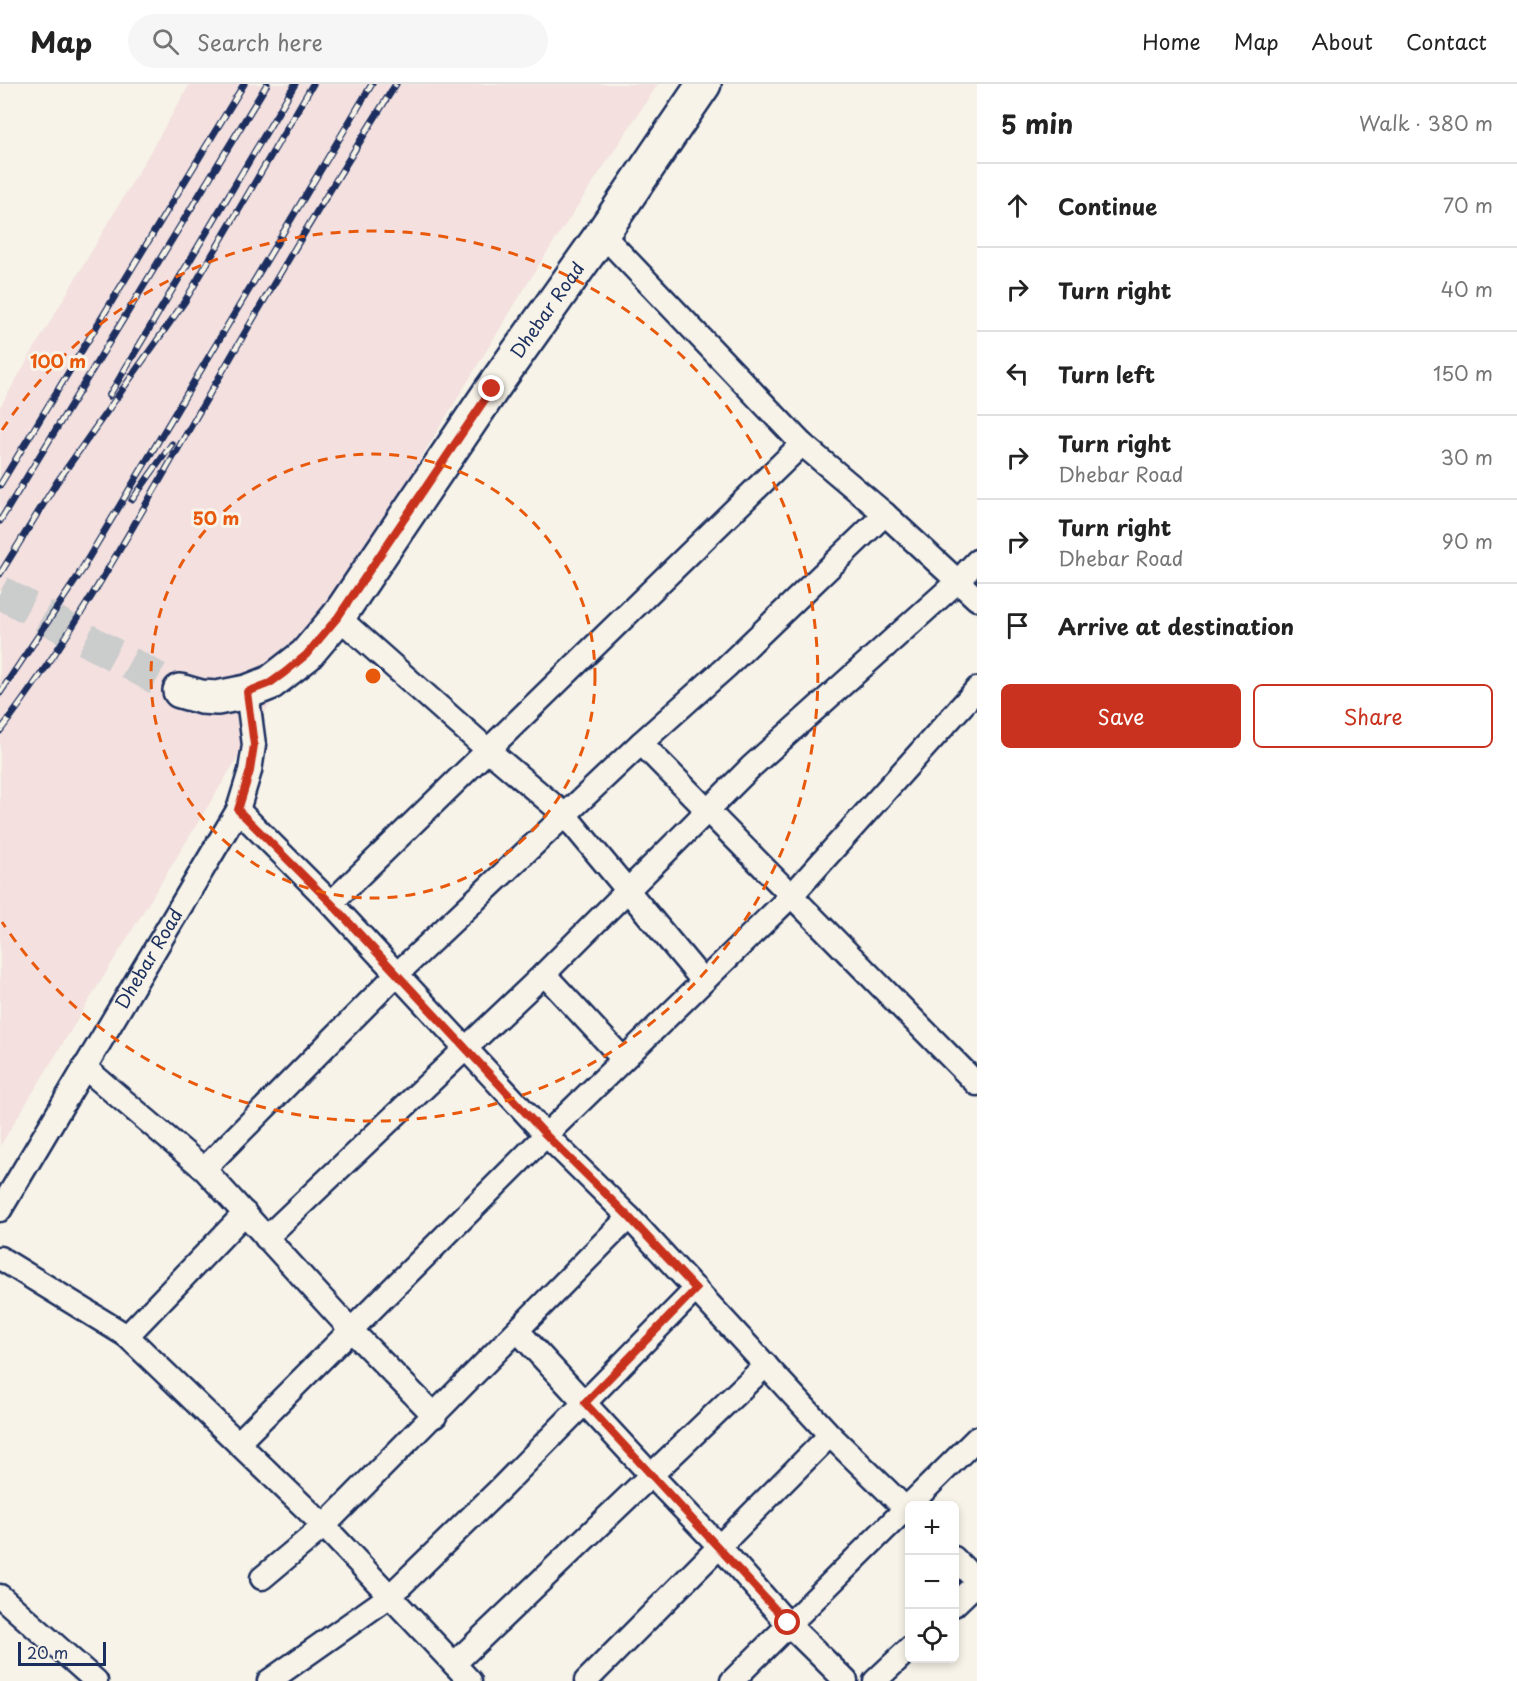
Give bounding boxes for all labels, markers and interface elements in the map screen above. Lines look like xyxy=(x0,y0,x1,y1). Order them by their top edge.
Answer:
search box xyxy=(128,14,548,68)
text: Map xyxy=(30,20,92,63)
icon: search xyxy=(149,25,182,58)
text: Search here xyxy=(197,25,323,58)
text: Home xyxy=(1142,25,1201,57)
text: Map xyxy=(1234,25,1279,57)
text: About xyxy=(1312,25,1373,57)
text: Contact xyxy=(1406,25,1487,57)
text: 5 min xyxy=(1001,104,1073,143)
text: Walk · 380 m xyxy=(1359,108,1493,138)
icon: ahead xyxy=(1001,189,1034,222)
text: Continue xyxy=(1058,189,1157,222)
text: 70 m xyxy=(1443,190,1493,220)
street label: Dhebar Road xyxy=(503,256,590,363)
icon: right xyxy=(1001,273,1034,306)
text: Turn right xyxy=(1058,273,1171,306)
text: 40 m xyxy=(1441,274,1493,304)
text: 100 m xyxy=(30,347,86,374)
icon: left xyxy=(1001,357,1034,390)
text: Turn left xyxy=(1058,357,1155,390)
text: 150 m xyxy=(1433,358,1493,388)
route end xyxy=(478,375,504,401)
text: Turn right xyxy=(1058,426,1171,459)
icon: right xyxy=(1001,441,1034,474)
text: 30 m xyxy=(1440,442,1493,472)
text: Dhebar Road xyxy=(1058,459,1183,489)
text: 50 m xyxy=(193,504,239,531)
text: Turn right xyxy=(1058,510,1171,543)
icon: right xyxy=(1001,525,1034,558)
text: 90 m xyxy=(1442,526,1493,556)
text: Dhebar Road xyxy=(1058,543,1183,573)
icon: arrive xyxy=(1001,609,1034,642)
text: Arrive at destination xyxy=(1058,609,1294,642)
centre of rings xyxy=(363,666,383,686)
button: Save xyxy=(1001,684,1241,748)
button: Share xyxy=(1253,684,1493,748)
street label: Dhebar Road xyxy=(108,903,188,1014)
map controls xyxy=(905,1501,959,1663)
button: + xyxy=(905,1501,959,1555)
button: − xyxy=(905,1555,959,1609)
route start xyxy=(774,1609,800,1635)
button: locate xyxy=(905,1609,959,1663)
scale bar xyxy=(18,1639,106,1666)
text: 20 m xyxy=(27,1640,68,1664)

